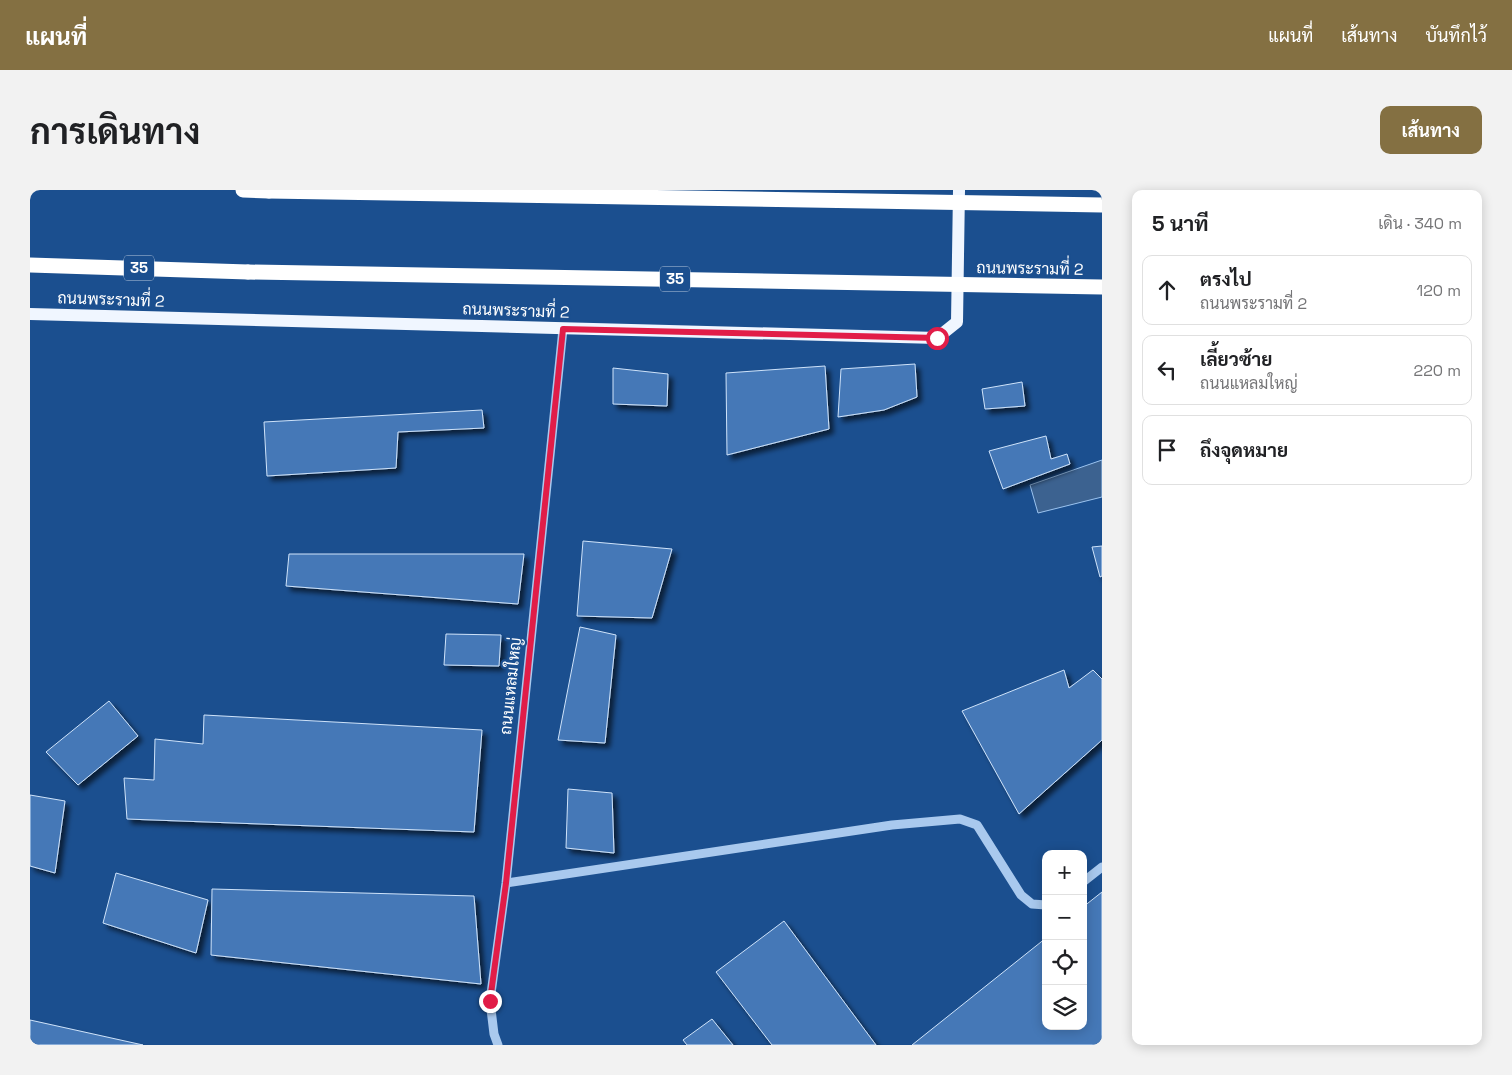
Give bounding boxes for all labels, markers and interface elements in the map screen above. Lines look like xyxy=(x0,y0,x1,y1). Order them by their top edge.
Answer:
text: แผนที่ xyxy=(25,21,87,52)
text: แผนที่ xyxy=(1268,24,1313,47)
text: เส้นทาง xyxy=(1341,24,1397,47)
text: บันทึกไว้ xyxy=(1425,24,1487,47)
button: เส้นทาง xyxy=(1380,106,1482,154)
text: การเดินทาง xyxy=(30,110,200,154)
text: 5 นาที xyxy=(1152,210,1209,237)
text: เดิน · 340 m xyxy=(1378,213,1462,234)
street label: ถนนพระรามที่ 2 xyxy=(976,253,1084,280)
road number: 35 xyxy=(124,256,154,280)
road number: 35 xyxy=(660,266,690,292)
text: ตรงไป xyxy=(1200,267,1252,292)
icon: ahead xyxy=(1153,276,1181,304)
text: 120 m xyxy=(1417,280,1461,301)
street label: ถนนพระรามที่ 2 xyxy=(57,283,165,312)
text: ถนนพระรามที่ 2 xyxy=(1200,293,1307,314)
street label: ถนนพระรามที่ 2 xyxy=(462,294,570,323)
route start xyxy=(926,327,949,350)
text: เลี้ยวซ้าย xyxy=(1200,347,1272,372)
icon: left xyxy=(1153,356,1181,384)
text: 220 m xyxy=(1414,360,1461,381)
text: ถนนแหลมใหญ่ xyxy=(1200,373,1298,394)
icon: arrive xyxy=(1153,436,1181,464)
text: ถึงจุดหมาย xyxy=(1200,438,1288,463)
street label: ถนนแหลมใหญ่ xyxy=(494,636,526,736)
map controls xyxy=(1042,850,1087,1030)
button: + xyxy=(1042,850,1087,895)
button: − xyxy=(1042,895,1087,940)
button: locate xyxy=(1042,940,1087,985)
button: layers xyxy=(1042,985,1087,1030)
route end xyxy=(479,990,502,1013)

